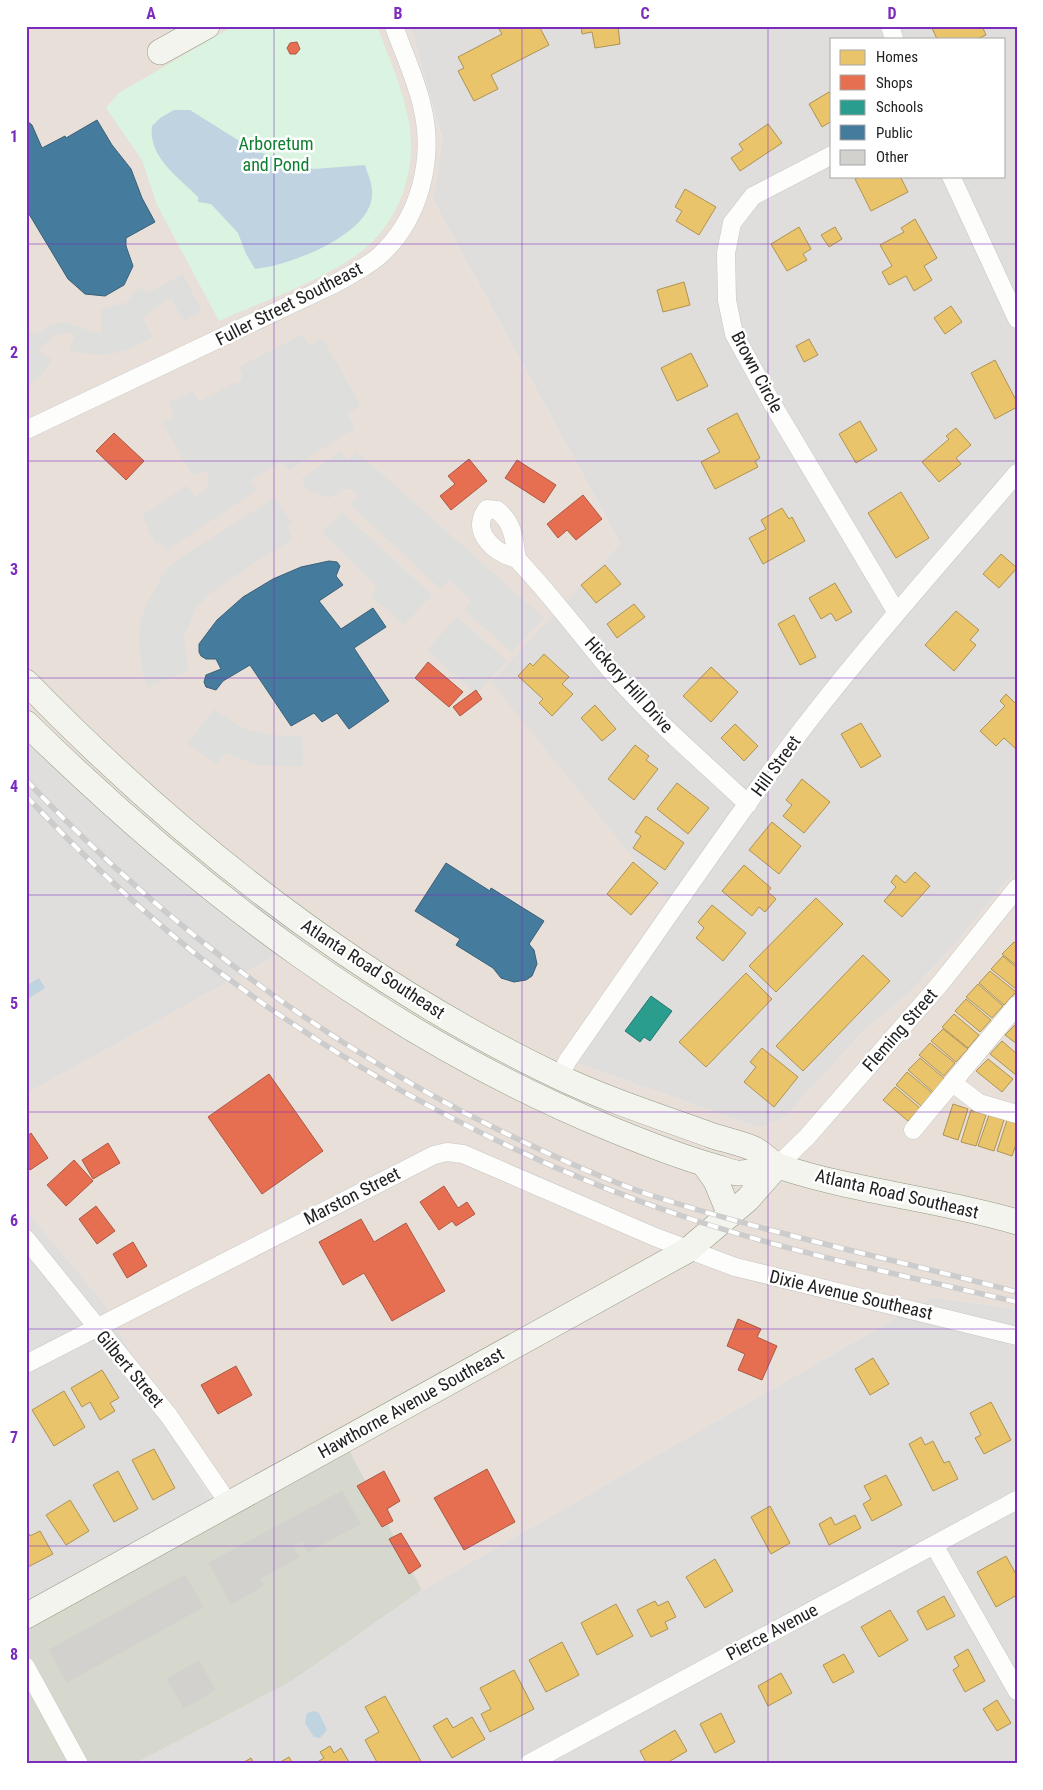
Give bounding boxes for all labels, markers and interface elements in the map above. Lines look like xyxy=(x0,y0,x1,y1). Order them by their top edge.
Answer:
text: A xyxy=(146,4,156,23)
text: B xyxy=(394,4,403,23)
text: C xyxy=(640,4,650,23)
text: D xyxy=(887,4,897,23)
legend xyxy=(830,38,1006,178)
text: Homes xyxy=(876,48,918,66)
text: Shops xyxy=(876,74,913,92)
text: Schools xyxy=(876,98,923,116)
text: Public xyxy=(876,124,913,142)
text: 1 xyxy=(10,127,18,146)
park label: Arboretum and Pond xyxy=(238,133,314,175)
text: Other xyxy=(876,148,909,166)
street label: Fuller Street Southeast xyxy=(212,258,365,350)
street label: Brown Circle xyxy=(727,327,788,416)
text: 2 xyxy=(10,343,18,362)
text: 3 xyxy=(10,560,18,579)
street label: Hickory Hill Drive xyxy=(581,632,678,737)
street label: Hill Street xyxy=(747,731,805,800)
text: 4 xyxy=(10,777,18,796)
street label: Atlanta Road Southeast xyxy=(297,914,449,1023)
street label: Fleming Street xyxy=(858,984,941,1075)
text: 5 xyxy=(10,994,18,1013)
street label: Marston Street xyxy=(300,1162,403,1229)
street label: Atlanta Road Southeast xyxy=(813,1164,981,1223)
text: 6 xyxy=(10,1211,18,1230)
street label: Dixie Avenue Southeast xyxy=(768,1266,935,1323)
street label: Gilbert Street xyxy=(92,1326,169,1411)
street label: Hawthorne Avenue Southeast xyxy=(314,1343,507,1462)
text: 7 xyxy=(10,1428,18,1447)
street label: Pierce Avenue xyxy=(722,1599,821,1664)
text: 8 xyxy=(10,1645,18,1664)

